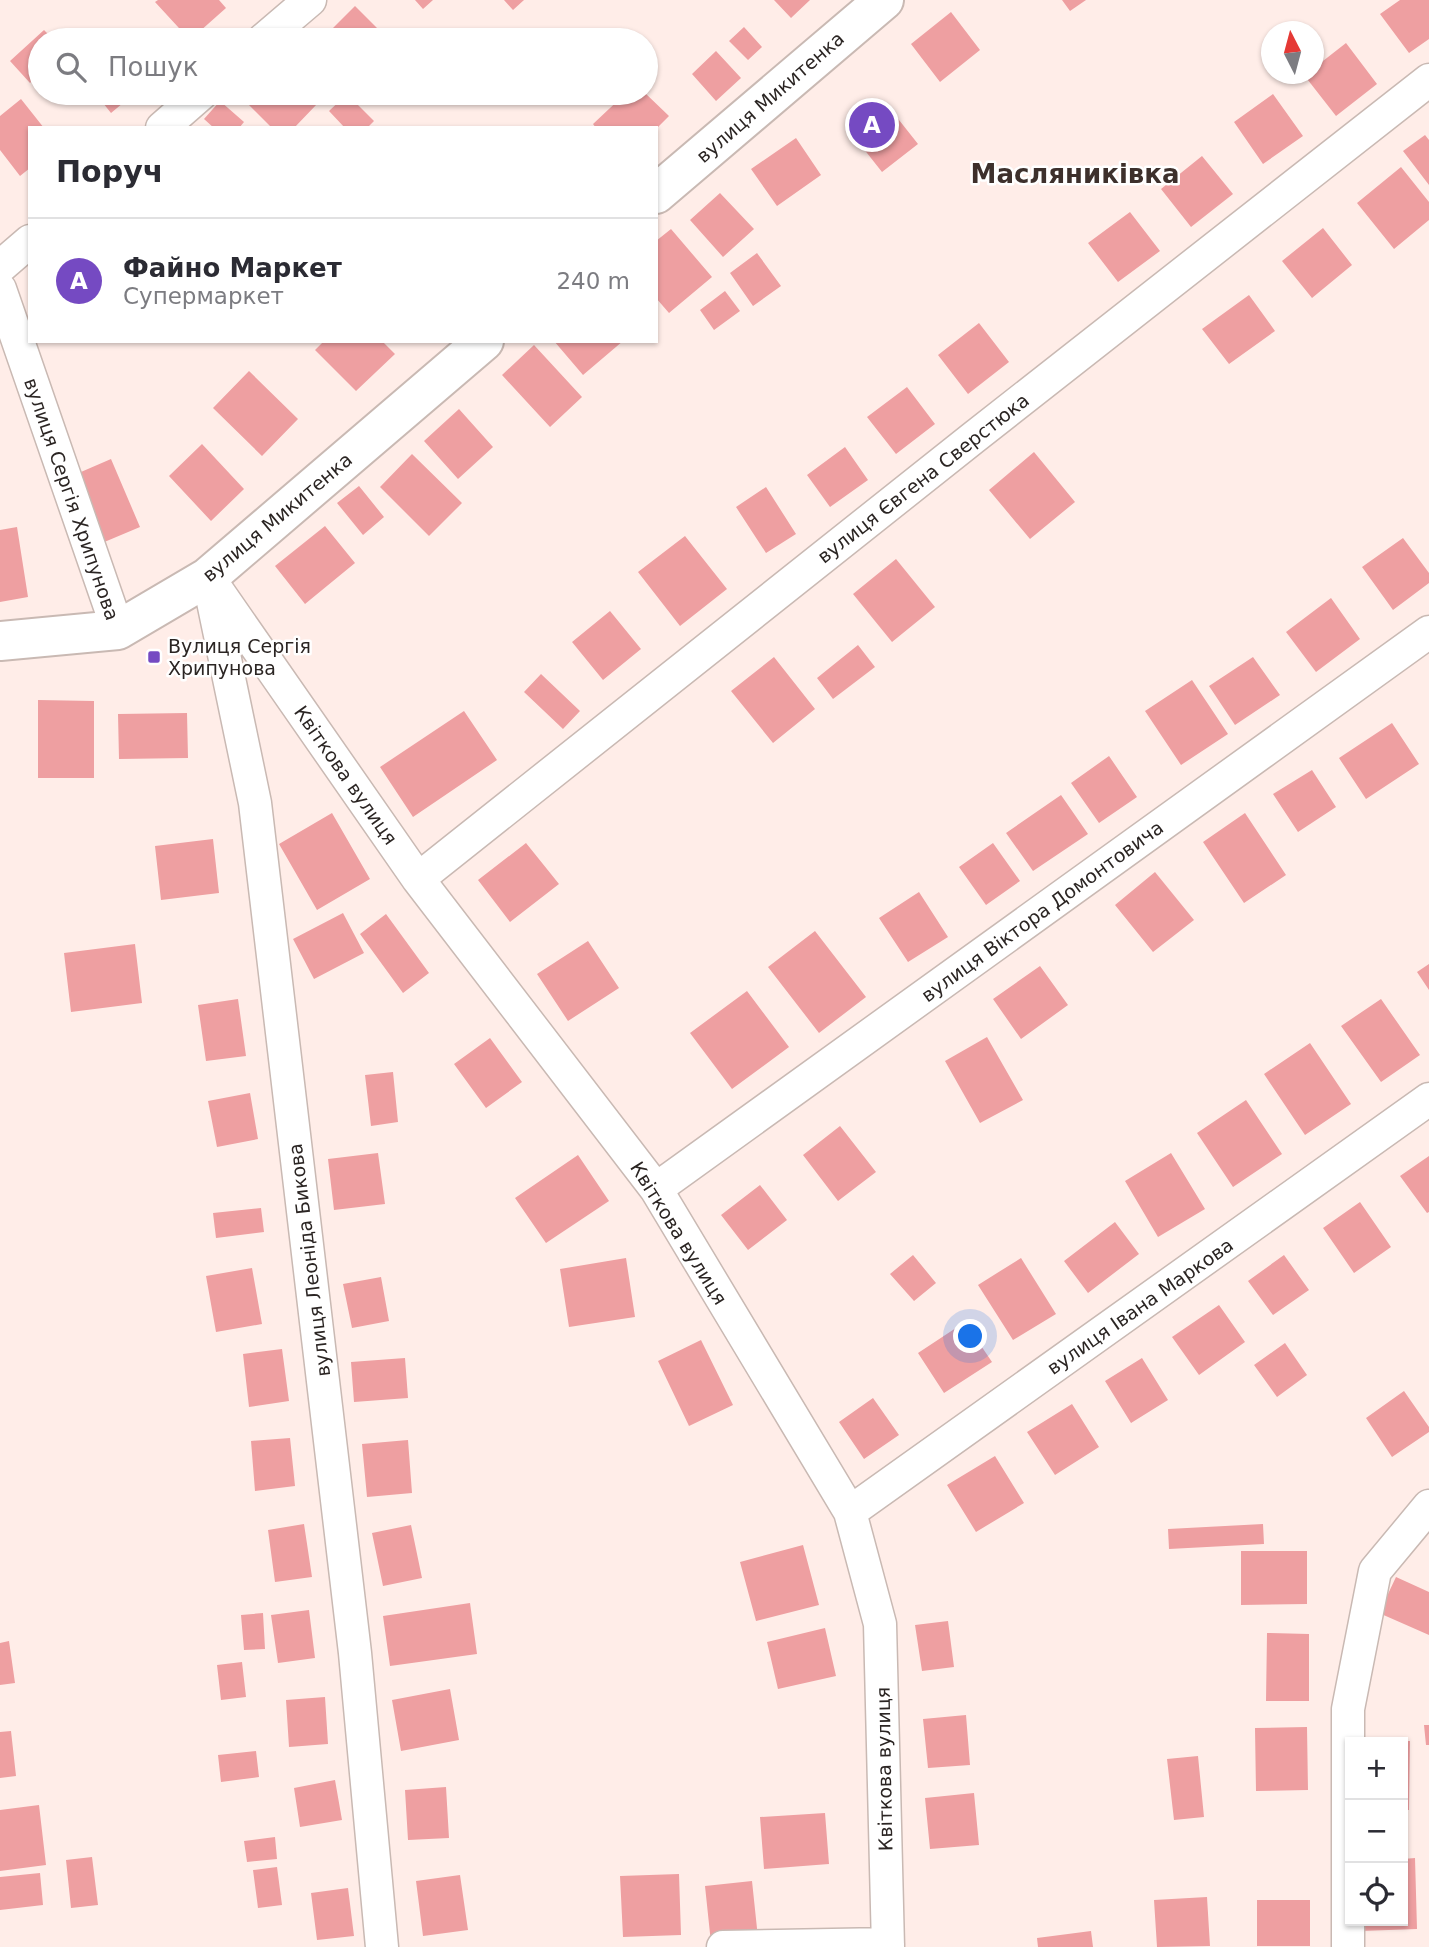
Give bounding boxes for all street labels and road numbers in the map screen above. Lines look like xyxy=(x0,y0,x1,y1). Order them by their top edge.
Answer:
street label: вулиця Микитенка xyxy=(692,27,848,167)
street label: вулиця Сергія Хрипунова xyxy=(20,375,124,623)
street label: вулиця Євгена Сверстюка xyxy=(813,389,1033,567)
street label: вулиця Микитенка xyxy=(198,448,356,586)
street label: Квіткова вулиця xyxy=(290,701,402,849)
street label: вулиця Віктора Домонтовича xyxy=(917,816,1167,1006)
street label: вулиця Леоніда Бикова xyxy=(284,1142,334,1378)
street label: Квіткова вулиця xyxy=(626,1157,732,1309)
street label: вулиця Івана Маркова xyxy=(1043,1233,1237,1379)
street label: Квіткова вулиця xyxy=(872,1687,896,1851)

